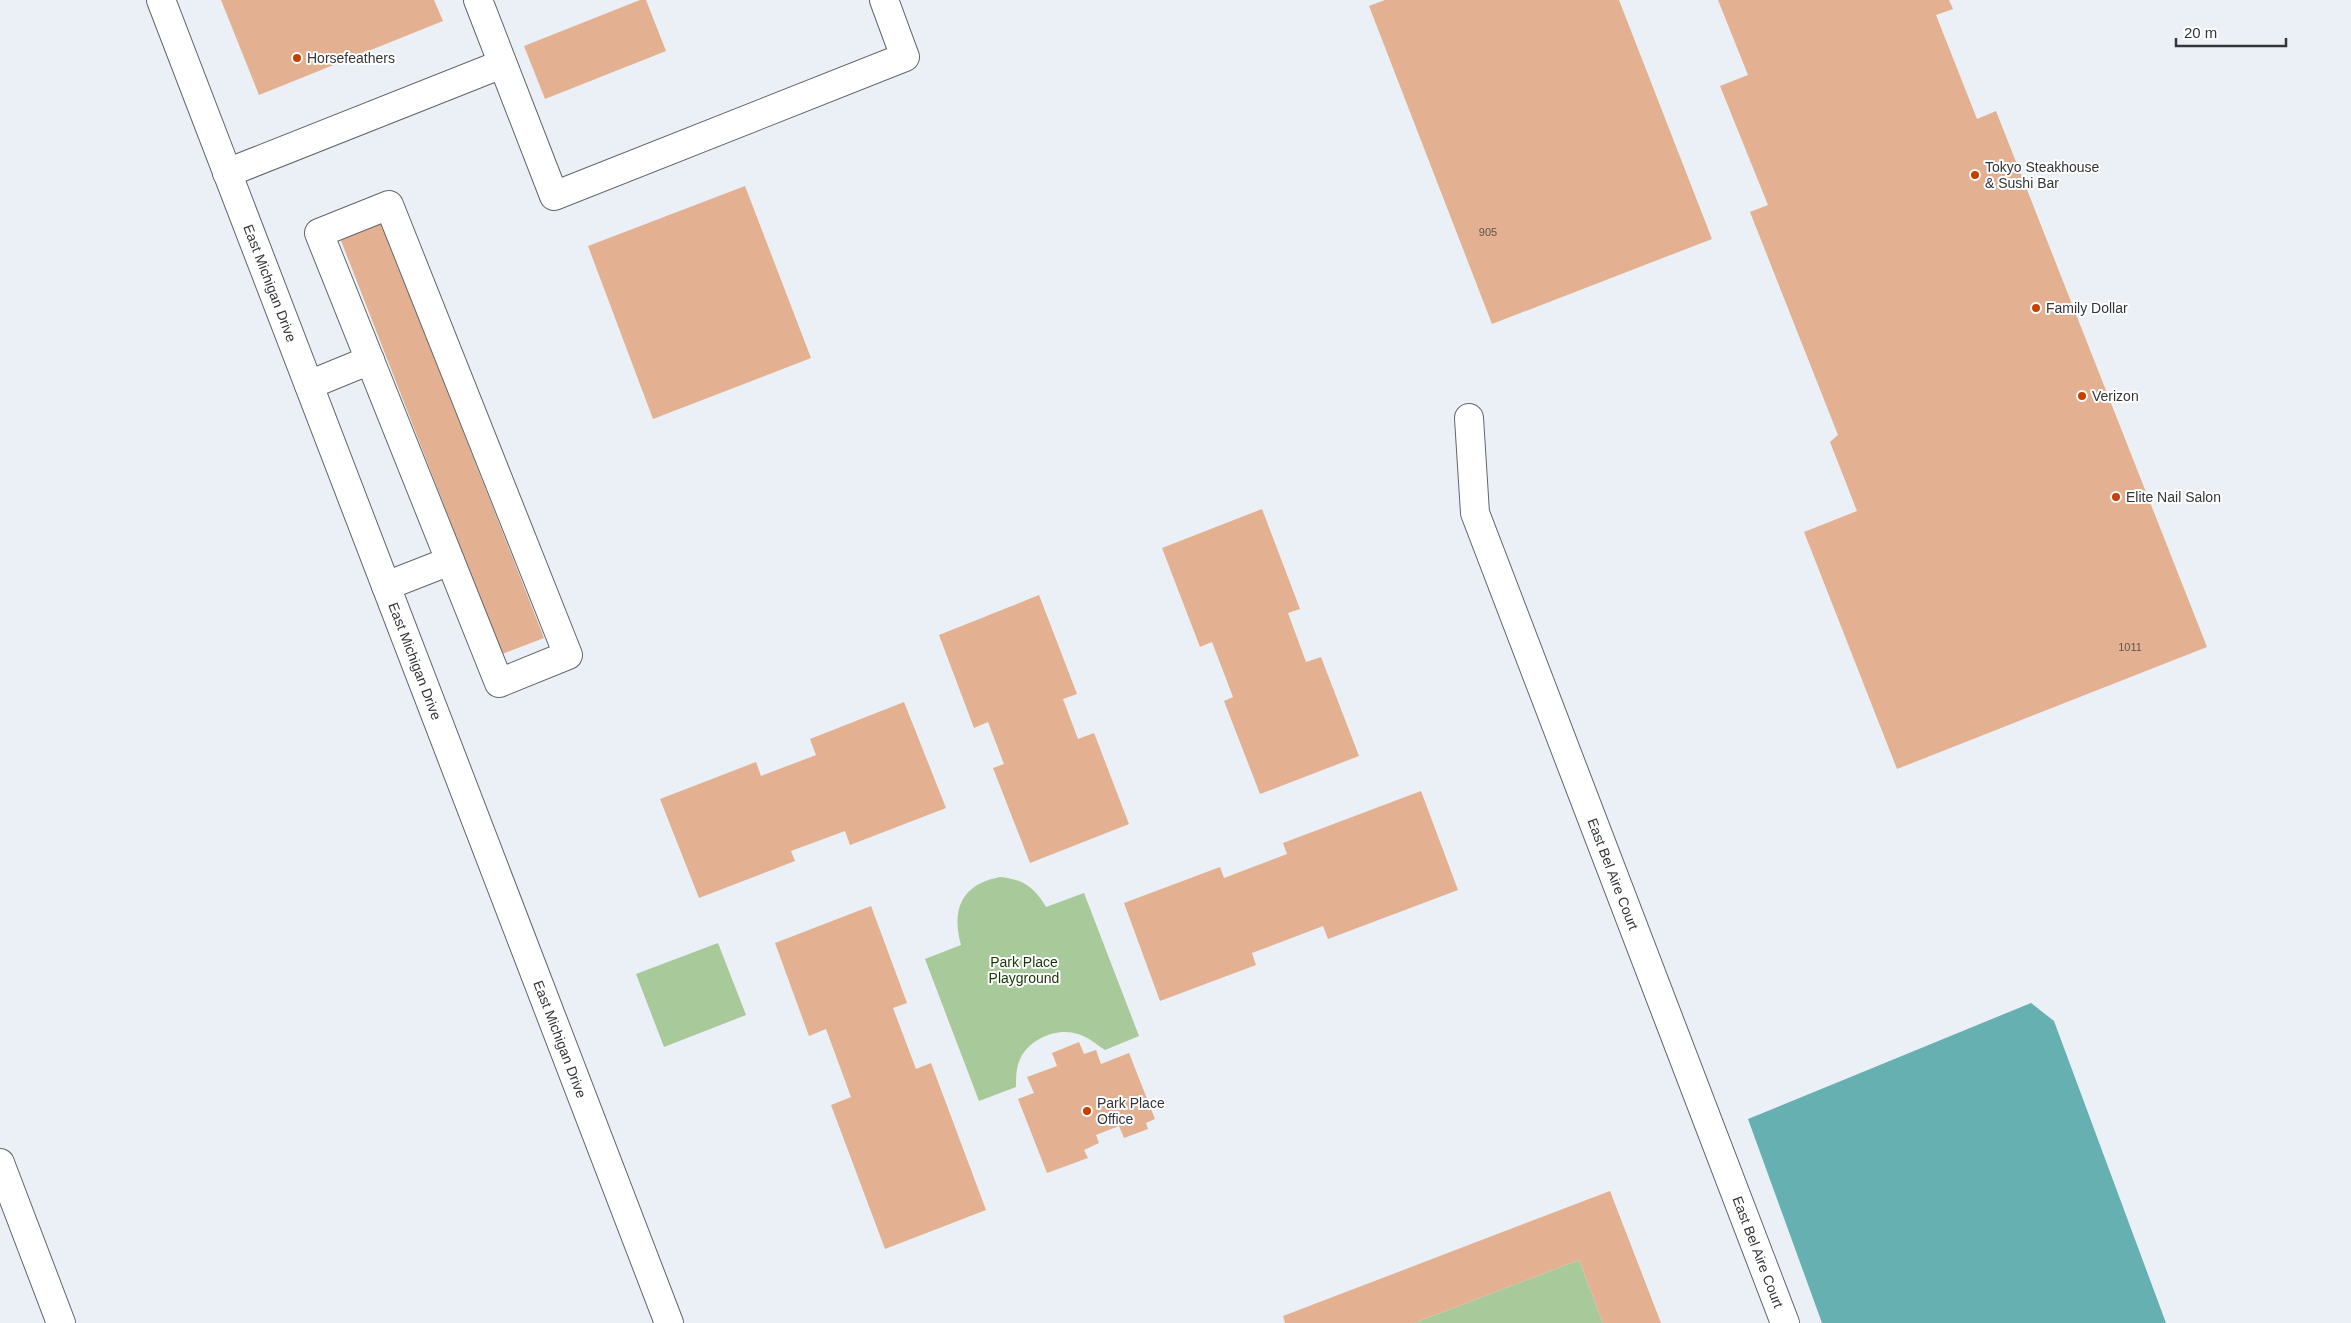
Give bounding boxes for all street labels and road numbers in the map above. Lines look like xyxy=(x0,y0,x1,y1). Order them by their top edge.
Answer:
street label: East Michigan Drive xyxy=(240,222,300,344)
street label: East Michigan Drive xyxy=(385,600,445,722)
street label: East Bel Aire Court xyxy=(1584,816,1642,932)
street label: East Michigan Drive xyxy=(530,978,590,1100)
street label: East Bel Aire Court xyxy=(1729,1194,1787,1310)

